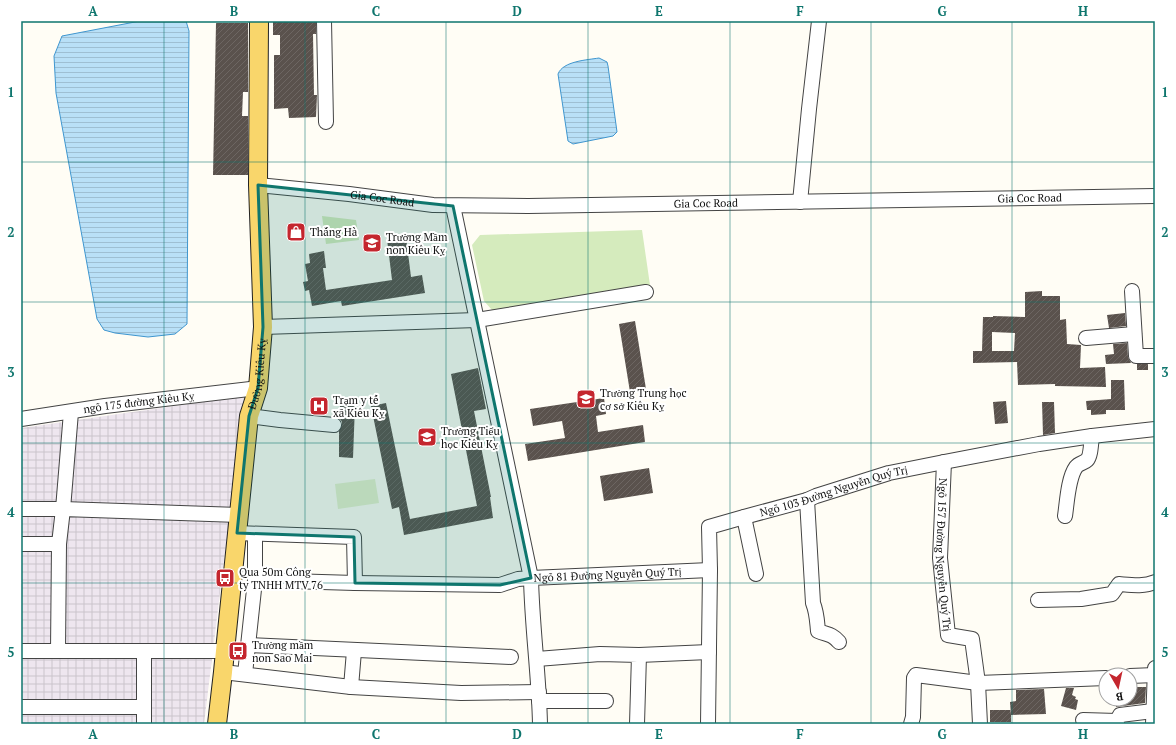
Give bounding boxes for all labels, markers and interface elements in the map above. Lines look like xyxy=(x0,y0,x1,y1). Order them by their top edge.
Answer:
text: A xyxy=(88,2,98,20)
text: B xyxy=(230,2,238,20)
text: C xyxy=(372,2,380,20)
text: D xyxy=(512,2,522,20)
text: E xyxy=(655,2,663,20)
text: F xyxy=(796,2,804,20)
text: G xyxy=(937,2,947,20)
text: H xyxy=(1078,2,1088,20)
text: 1 xyxy=(7,83,15,101)
text: 1 xyxy=(1161,83,1169,101)
street label: Gia Coc Road xyxy=(349,187,415,209)
street label: Gia Coc Road xyxy=(997,190,1062,206)
street label: Gia Coc Road xyxy=(673,196,738,211)
shop icon: Thắng Hà xyxy=(285,221,307,243)
text: 2 xyxy=(7,223,15,241)
text: 2 xyxy=(1161,223,1169,241)
place label: Thắng Hà xyxy=(310,225,358,239)
place label: Trường Mầm non Kiêu Kỵ xyxy=(386,230,448,257)
school or university icon: Trường Mầm non Kiêu Kỵ xyxy=(361,232,383,254)
street label: Đường Kiêu Kỵ xyxy=(245,337,269,411)
text: 3 xyxy=(7,363,15,381)
text: 3 xyxy=(1161,363,1169,381)
place label: Trường Trung học cơ sở Kiêu Kỵ xyxy=(600,386,687,413)
street label: ngõ 175 đường Kiêu Kỵ xyxy=(82,388,196,416)
school or university icon: Trường Trung học cơ sở Kiêu Kỵ xyxy=(575,388,597,410)
place label: Trạm y tế xã Kiêu Kỵ xyxy=(333,393,385,420)
hospital icon: Trạm y tế xã Kiêu Kỵ xyxy=(308,395,330,417)
place label: Trường Tiểu học Kiêu Kỵ xyxy=(441,424,500,451)
school or university icon: Trường Tiểu học Kiêu Kỵ xyxy=(416,426,438,448)
street label: Ngõ 103 Đường Nguyễn Quý Trị xyxy=(758,462,909,519)
street label: Ngõ 157 Đường Nguyễn Quý Trị xyxy=(933,478,955,632)
text: 4 xyxy=(7,503,15,521)
text: 4 xyxy=(1161,503,1169,521)
street label: Ngõ 81 Đường Nguyễn Quý Trị xyxy=(533,564,682,585)
place label: Qua 50m Công ty TNHH MTV 76 xyxy=(239,565,323,592)
bus stop icon: Qua 50m Công ty TNHH MTV 76 xyxy=(214,567,236,589)
place label: Trường mầm non Sao Mai xyxy=(252,638,314,665)
bus stop icon: Trường mầm non Sao Mai xyxy=(227,640,249,662)
text: 5 xyxy=(7,643,15,661)
text: 5 xyxy=(1161,643,1169,661)
north arrow xyxy=(1098,667,1138,707)
text: B xyxy=(1115,689,1124,704)
text: A xyxy=(88,725,98,743)
text: B xyxy=(230,725,238,743)
text: C xyxy=(372,725,380,743)
text: D xyxy=(512,725,522,743)
text: E xyxy=(655,725,663,743)
text: F xyxy=(796,725,804,743)
text: G xyxy=(937,725,947,743)
text: H xyxy=(1078,725,1088,743)

